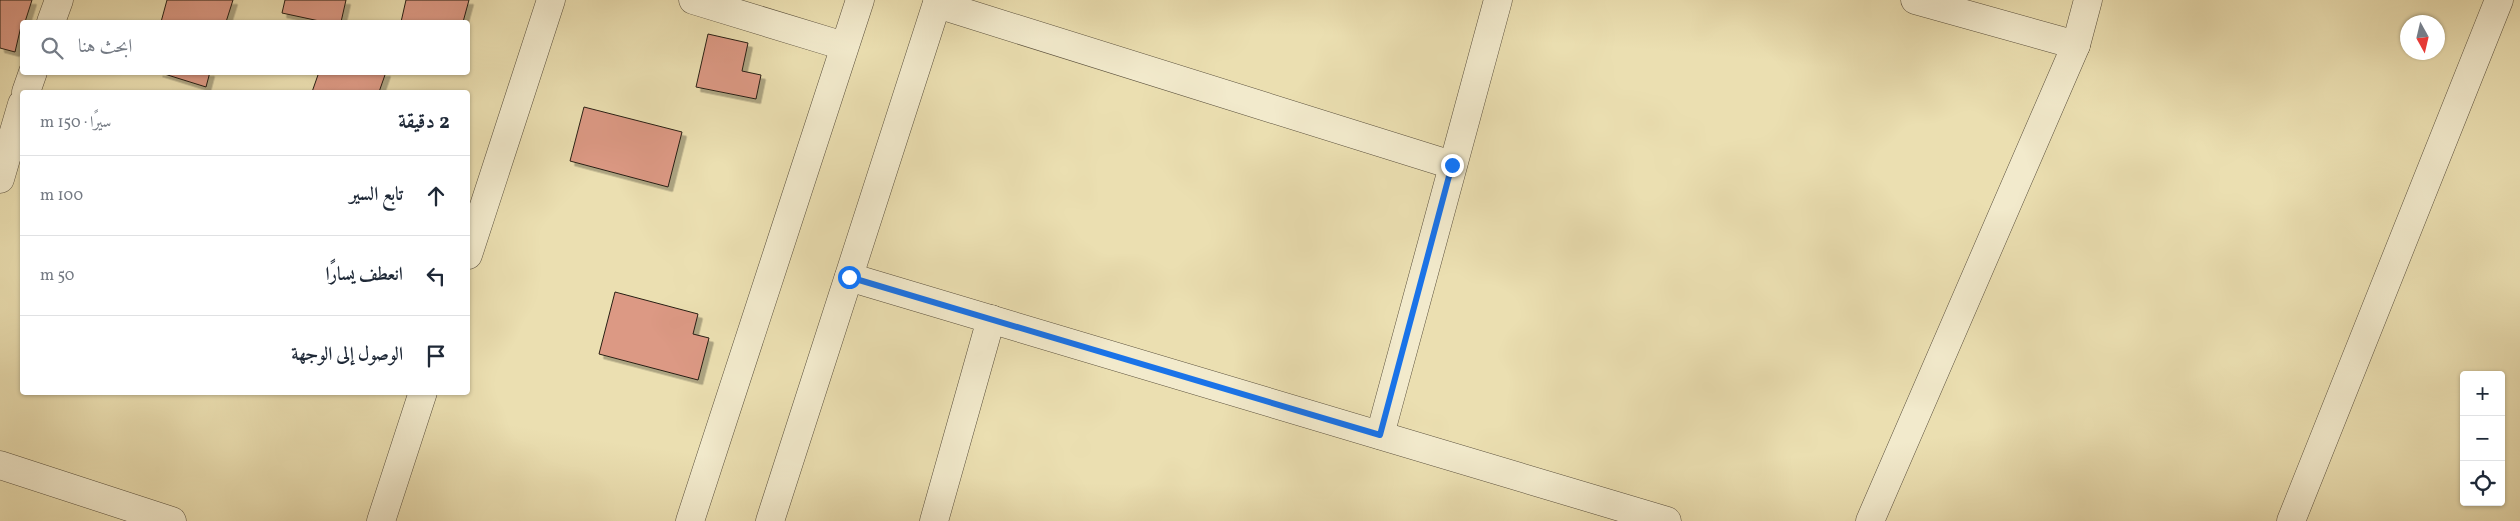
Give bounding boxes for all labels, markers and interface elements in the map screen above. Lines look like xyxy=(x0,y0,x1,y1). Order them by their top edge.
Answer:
north arrow xyxy=(2400,15,2445,60)
search box xyxy=(20,20,470,75)
icon: search xyxy=(38,34,66,62)
text: ابحث هنا xyxy=(78,34,132,60)
text: 2 دقيقة xyxy=(398,108,450,137)
text: سيرًا · 150 m xyxy=(40,112,111,134)
route end xyxy=(1441,154,1464,177)
text: تابع السير xyxy=(350,182,403,208)
icon: ahead xyxy=(422,182,450,210)
text: 100 m xyxy=(40,185,83,207)
text: انعطف يسارًا xyxy=(325,262,403,288)
icon: left xyxy=(422,262,450,290)
text: 50 m xyxy=(40,265,74,287)
route start xyxy=(838,266,861,289)
text: الوصول إلى الوجهة xyxy=(291,342,403,368)
icon: arrive xyxy=(422,342,450,370)
map controls xyxy=(2460,371,2505,506)
button: + xyxy=(2460,371,2505,416)
button: − xyxy=(2460,416,2505,461)
button: locate xyxy=(2460,461,2505,506)

